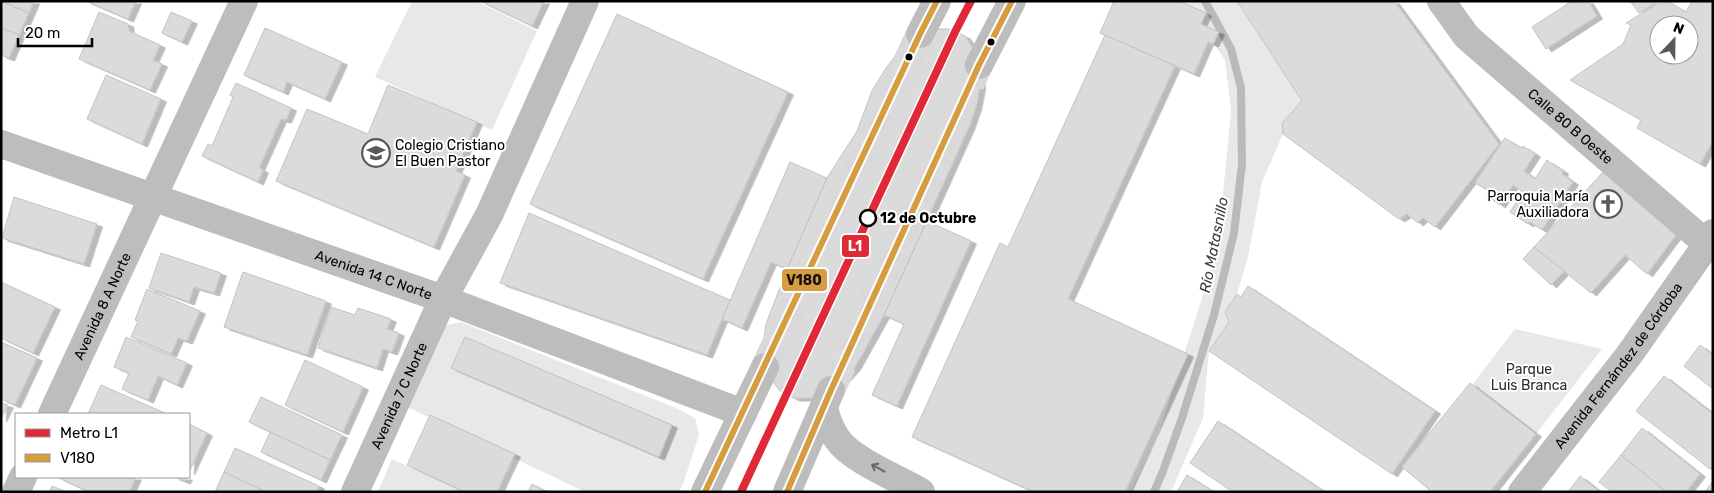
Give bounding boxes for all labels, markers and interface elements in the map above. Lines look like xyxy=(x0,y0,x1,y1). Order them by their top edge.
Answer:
scale bar xyxy=(18,15,91,47)
north arrow xyxy=(1649,15,1699,65)
text: N xyxy=(1671,19,1687,38)
text: 20 m xyxy=(25,24,60,42)
unlabelled marker xyxy=(986,37,996,47)
unlabelled marker xyxy=(904,52,914,62)
street label: Calle 80 B Oeste xyxy=(1524,85,1616,168)
place label: Colegio Cristiano El Buen Pastor xyxy=(395,137,505,170)
school or university icon: Colegio Cristiano El Buen Pastor xyxy=(361,138,391,168)
place label: Parroquia María Auxiliadora xyxy=(1487,188,1589,221)
church icon: Parroquia María Auxiliadora xyxy=(1593,189,1623,219)
water label: Río Matasnillo xyxy=(1196,195,1232,295)
marker: 12 de Octubre xyxy=(859,209,877,227)
place label: 12 de Octubre xyxy=(880,210,976,227)
line badge: L1 xyxy=(841,234,870,258)
text: L1 xyxy=(848,238,862,255)
street label: Avenida 14 C Norte xyxy=(313,247,435,304)
street label: Avenida 8 A Norte xyxy=(70,250,135,363)
line badge: V180 xyxy=(781,268,828,292)
text: V180 xyxy=(786,272,822,289)
street label: Avenida Fernández de Córdoba xyxy=(1551,279,1686,452)
street label: Avenida 7 C Norte xyxy=(368,340,431,452)
park label: Parque Luis Branca xyxy=(1491,361,1567,394)
legend xyxy=(15,413,190,478)
text: Metro L1 xyxy=(60,424,118,442)
text: V180 xyxy=(60,449,95,467)
one-way arrow xyxy=(872,463,886,473)

